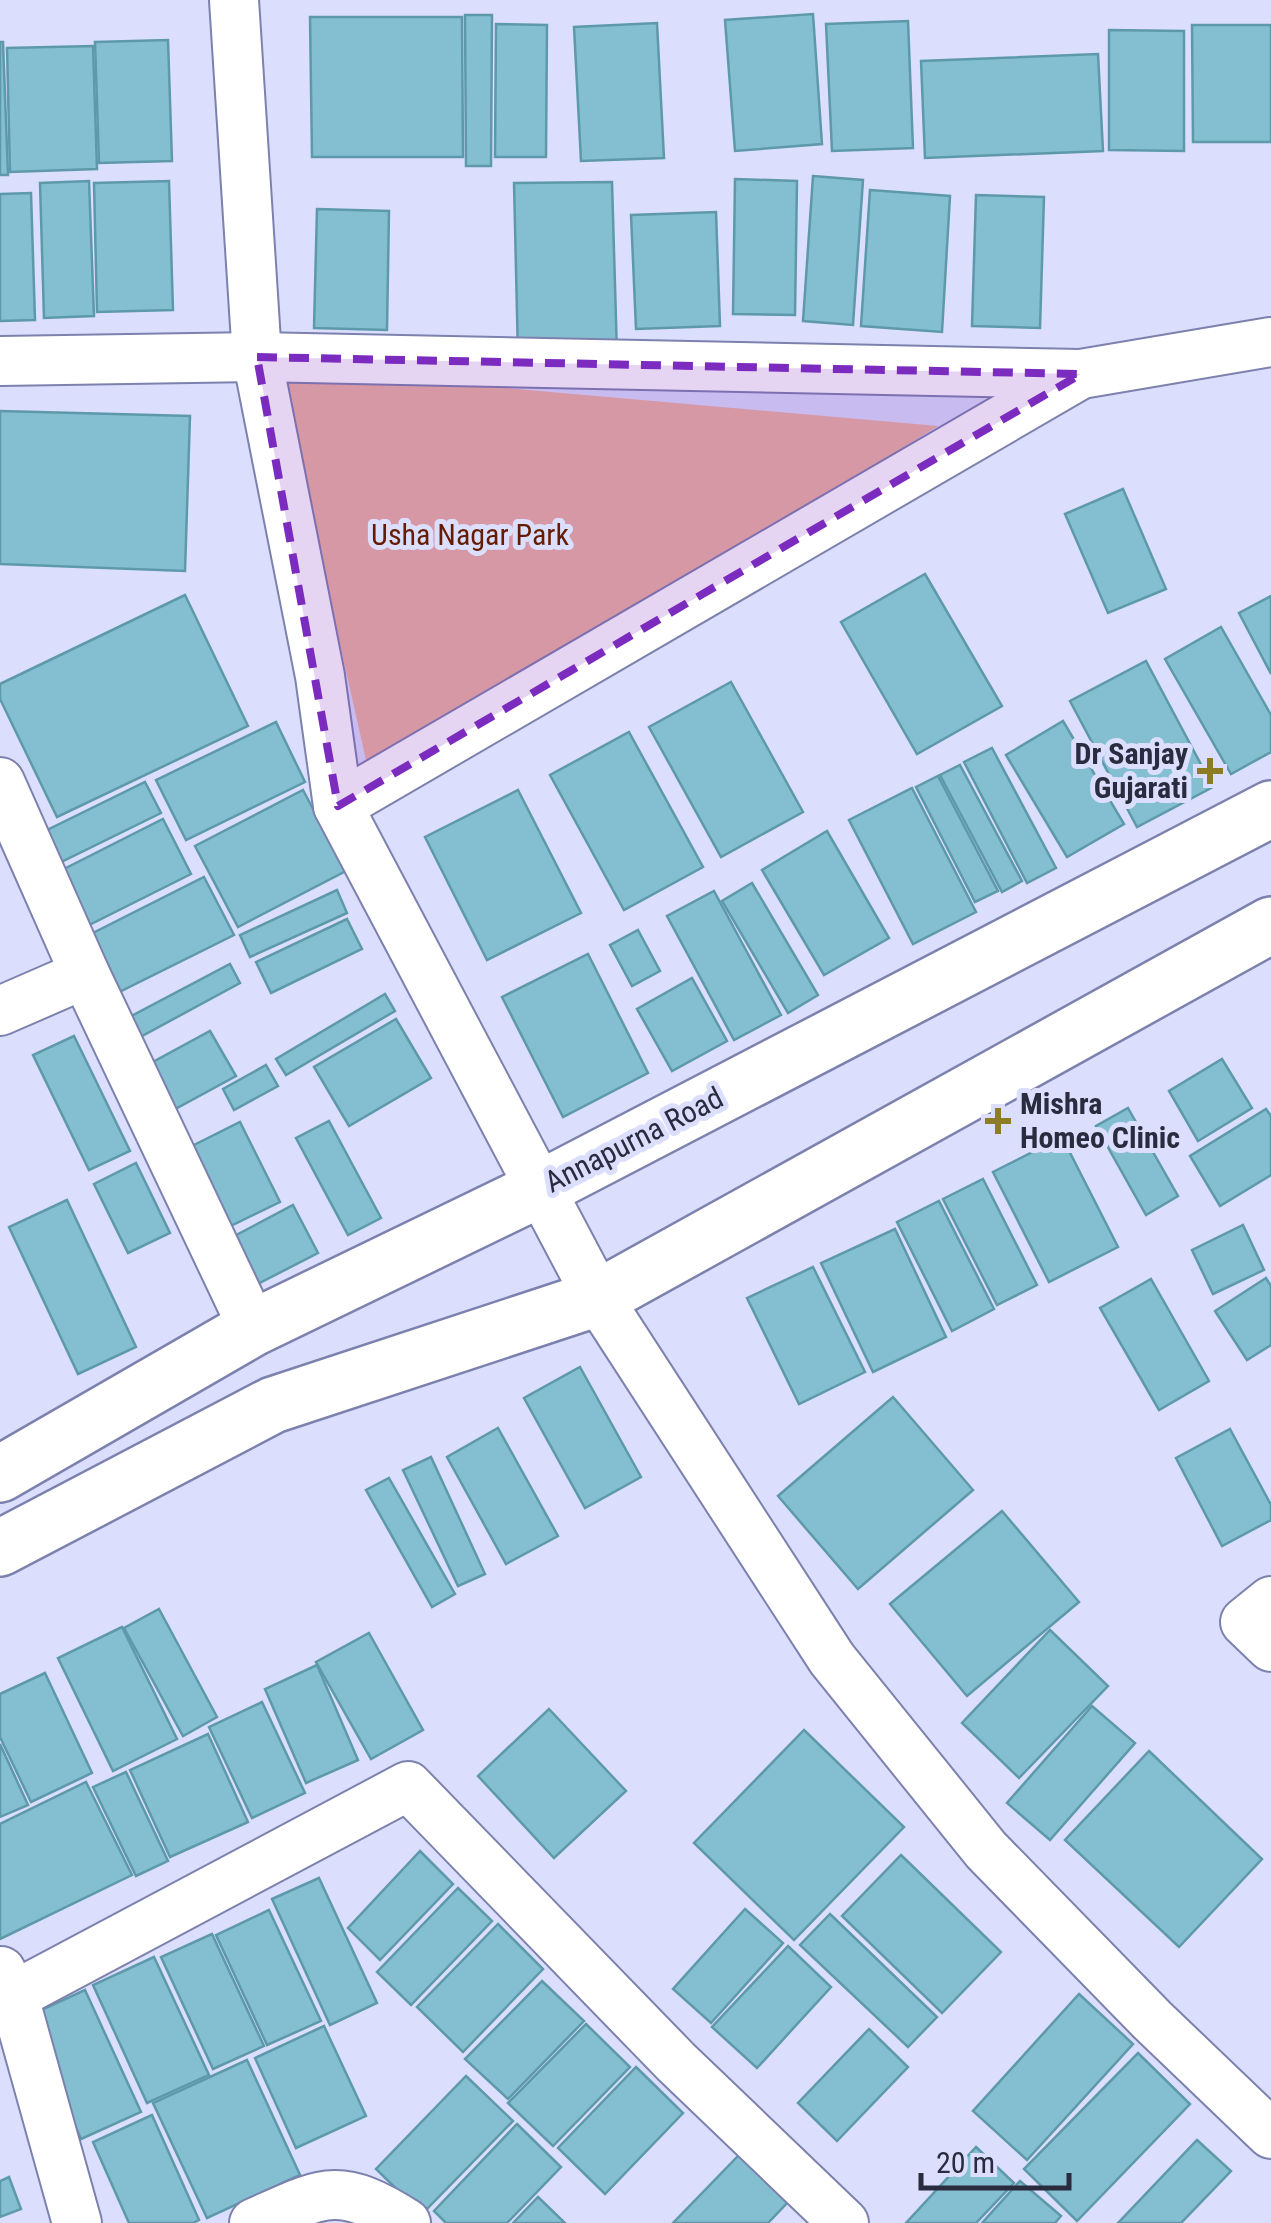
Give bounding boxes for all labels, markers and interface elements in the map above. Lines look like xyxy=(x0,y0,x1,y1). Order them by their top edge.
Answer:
park label: Usha Nagar Park xyxy=(371,517,569,552)
place label: Dr Sanjay Gujarati xyxy=(1074,736,1189,805)
marker: Dr Sanjay Gujarati xyxy=(1197,758,1223,784)
street label: Annapurna Road xyxy=(539,1080,729,1199)
place label: Mishra Homeo Clinic xyxy=(1020,1086,1180,1155)
marker: Mishra Homeo Clinic xyxy=(985,1108,1011,1134)
scale bar xyxy=(921,2128,1068,2190)
text: 20 m xyxy=(936,2145,995,2180)

